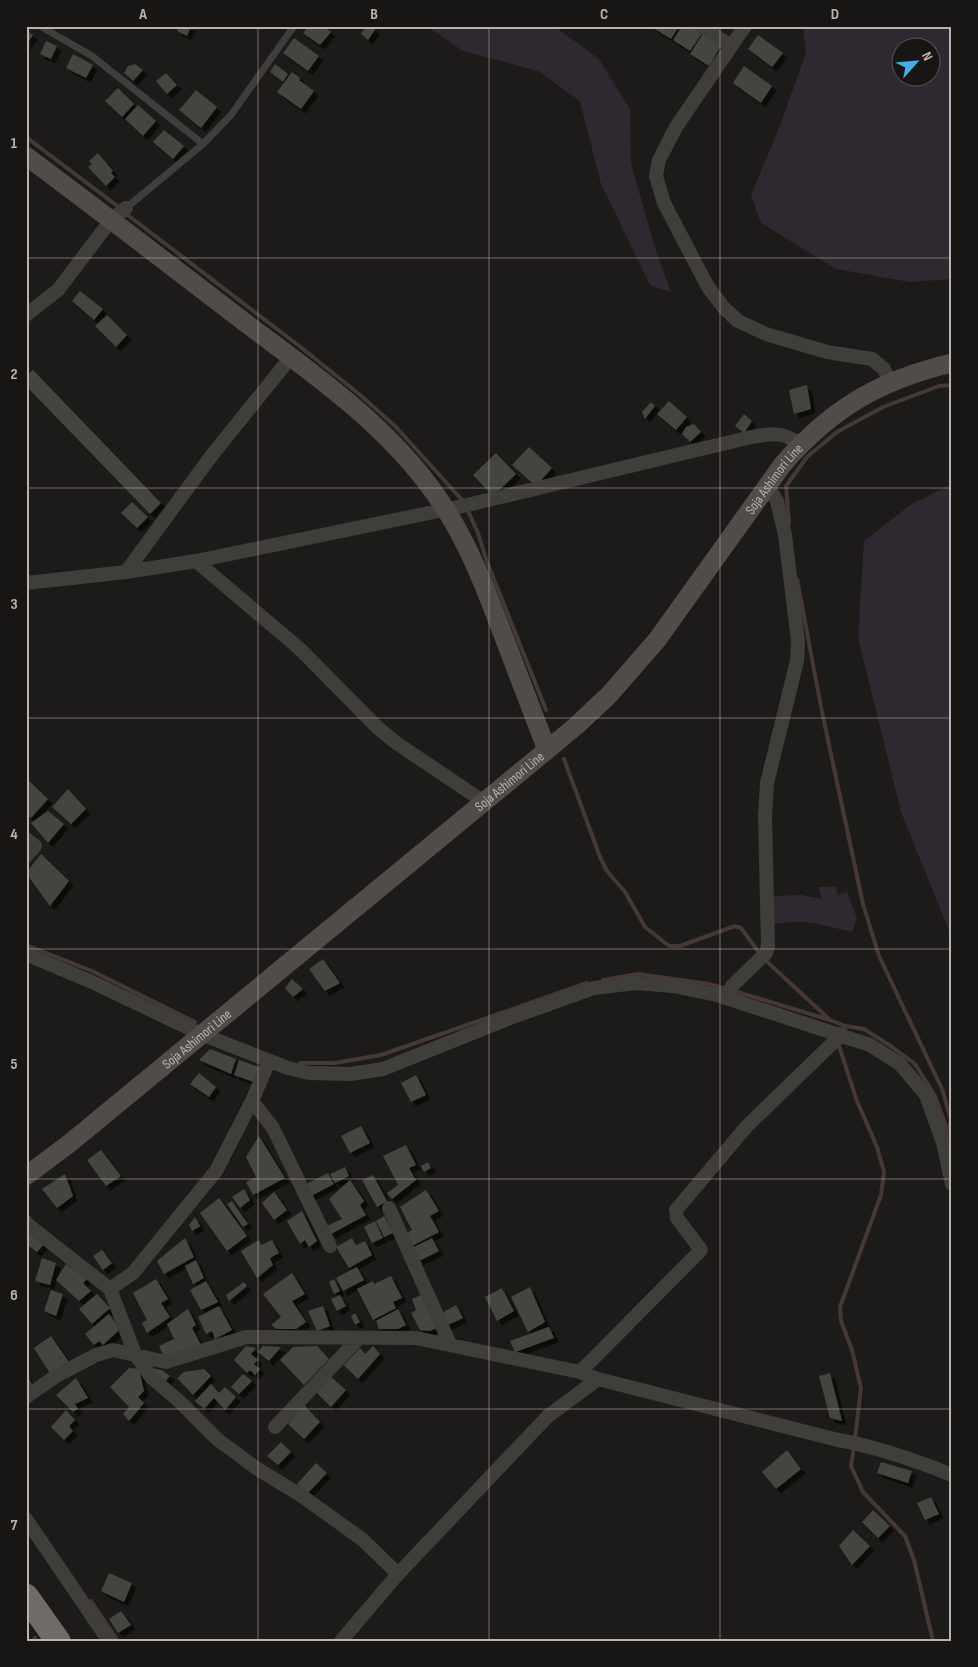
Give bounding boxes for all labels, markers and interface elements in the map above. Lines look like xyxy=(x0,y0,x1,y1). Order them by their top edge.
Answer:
text: A xyxy=(138,5,147,24)
text: B xyxy=(370,5,378,24)
text: C xyxy=(600,5,608,24)
text: D xyxy=(831,5,839,24)
north arrow xyxy=(890,38,940,88)
text: N xyxy=(918,49,936,64)
text: 1 xyxy=(11,134,18,153)
text: 2 xyxy=(10,365,18,384)
street label: Soja Ashimori Line xyxy=(741,440,806,518)
text: 3 xyxy=(10,595,18,614)
street label: Soja Ashimori Line xyxy=(471,748,547,815)
text: 4 xyxy=(10,825,18,844)
street label: Soja Ashimori Line xyxy=(158,1005,235,1072)
text: 5 xyxy=(10,1055,18,1074)
text: 6 xyxy=(10,1286,18,1305)
text: 7 xyxy=(11,1516,18,1535)

